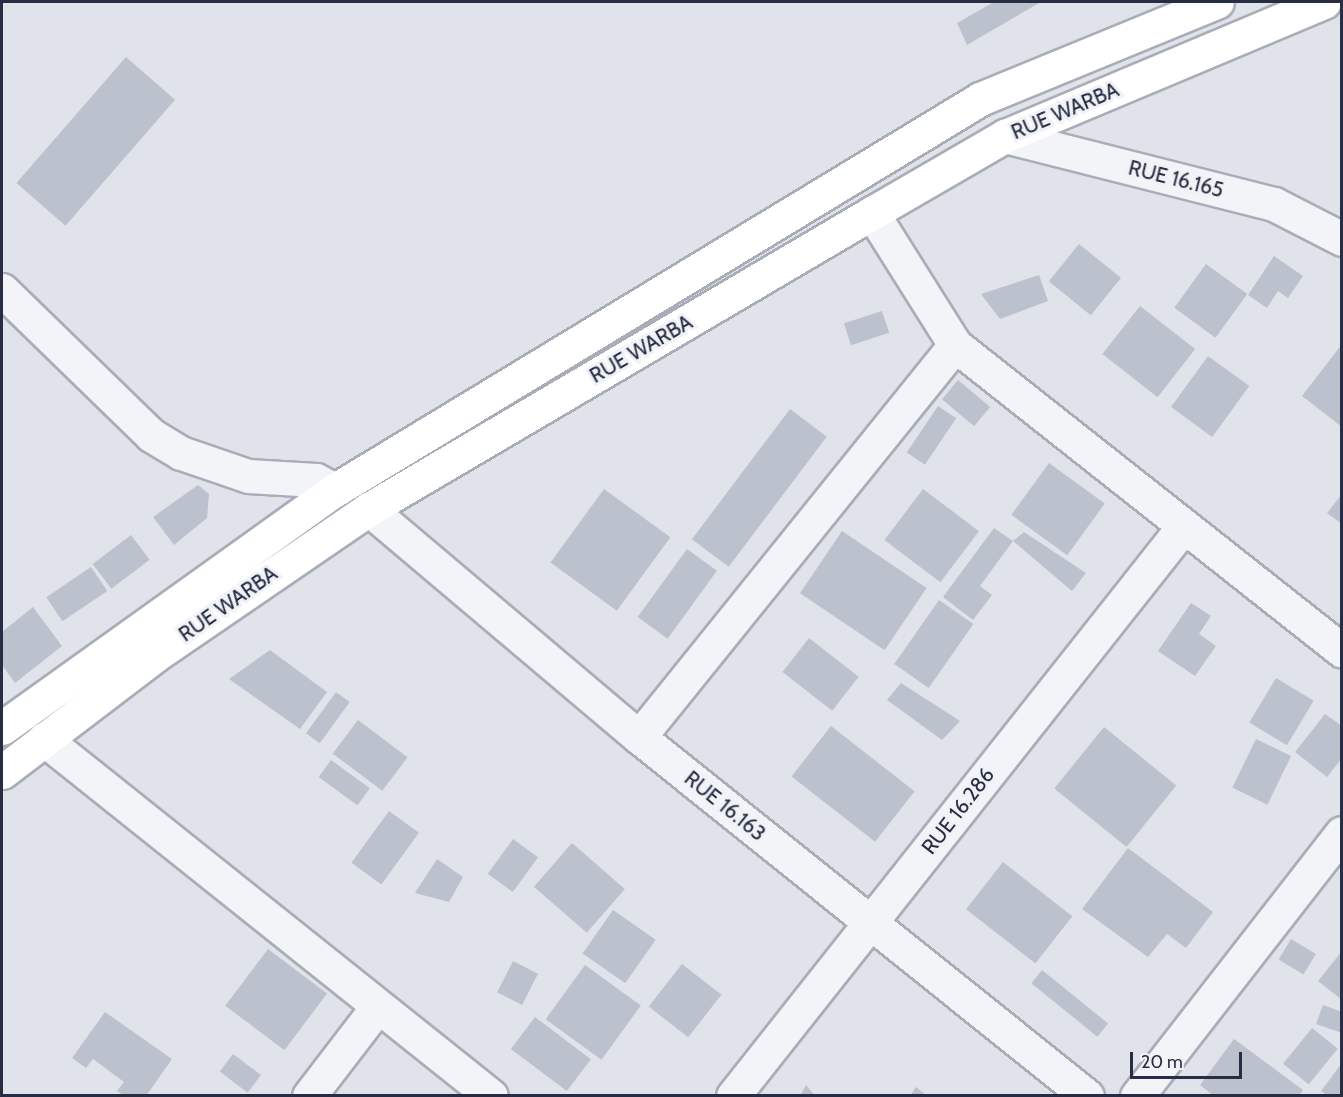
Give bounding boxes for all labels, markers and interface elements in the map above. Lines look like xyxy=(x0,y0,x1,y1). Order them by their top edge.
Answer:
street label: RUE WARBA xyxy=(1007,77,1123,145)
street label: RUE 16.165 xyxy=(1126,155,1226,203)
street label: RUE WARBA xyxy=(585,309,697,389)
street label: RUE WARBA xyxy=(174,561,282,647)
street label: RUE 16.286 xyxy=(916,763,1000,859)
street label: RUE 16.163 xyxy=(679,766,771,846)
scale bar xyxy=(1133,1040,1246,1078)
text: 20 m xyxy=(1141,1051,1183,1073)

